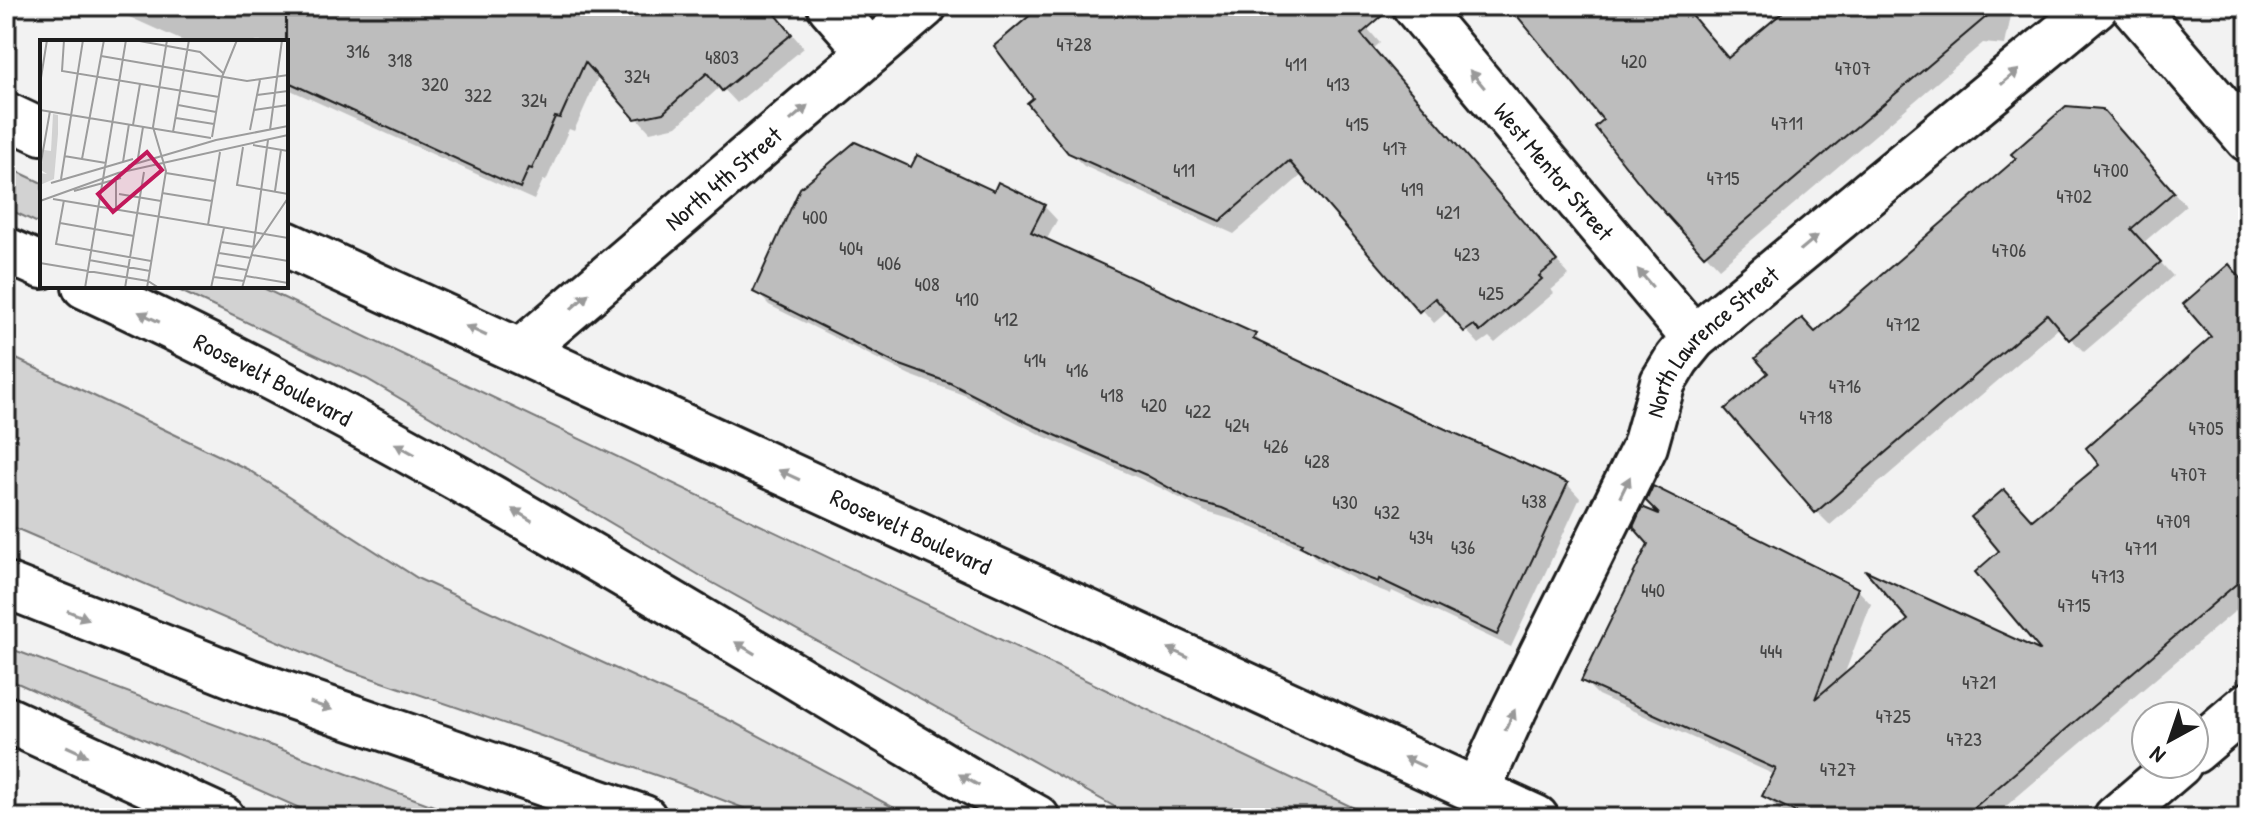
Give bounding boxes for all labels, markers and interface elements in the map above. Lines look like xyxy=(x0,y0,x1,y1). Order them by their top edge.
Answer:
house number: 4728 xyxy=(1056,30,1092,57)
house number: 316 xyxy=(346,37,370,64)
inset map xyxy=(40,40,288,288)
house number: 4803 xyxy=(705,43,739,70)
house number: 318 xyxy=(388,46,412,73)
house number: 420 xyxy=(1621,47,1647,74)
house number: 411 xyxy=(1285,50,1307,77)
house number: 4707 xyxy=(1835,54,1871,81)
house number: 324 xyxy=(624,62,650,89)
one-way arrow xyxy=(1999,69,2019,86)
house number: 320 xyxy=(421,70,449,97)
house number: 413 xyxy=(1326,70,1350,97)
one-way arrow xyxy=(1469,70,1486,90)
house number: 322 xyxy=(464,81,492,108)
house number: 324 xyxy=(521,86,547,113)
street label: West Mentor Street xyxy=(1487,96,1622,248)
one-way arrow xyxy=(789,105,809,122)
house number: 4711 xyxy=(1771,109,1803,136)
house number: 415 xyxy=(1345,110,1369,137)
street label: North 4th Street xyxy=(658,118,789,237)
house number: 417 xyxy=(1383,134,1407,161)
house number: 411 xyxy=(1173,156,1195,183)
house number: 4700 xyxy=(2093,156,2129,183)
house number: 4715 xyxy=(1706,164,1740,191)
house number: 419 xyxy=(1401,175,1423,202)
house number: 4702 xyxy=(2056,182,2092,209)
house number: 421 xyxy=(1436,198,1460,225)
house number: 400 xyxy=(802,203,828,230)
house number: 404 xyxy=(839,234,863,261)
one-way arrow xyxy=(1799,235,1819,252)
house number: 4706 xyxy=(1992,236,2026,263)
house number: 423 xyxy=(1454,240,1480,267)
house number: 406 xyxy=(877,249,901,276)
street label: North Lawrence Street xyxy=(1638,258,1786,421)
one-way arrow xyxy=(1637,268,1654,288)
house number: 408 xyxy=(914,270,940,297)
house number: 425 xyxy=(1478,279,1504,306)
house number: 410 xyxy=(955,285,979,312)
one-way arrow xyxy=(571,292,590,310)
house number: 412 xyxy=(994,305,1019,332)
one-way arrow xyxy=(137,310,160,324)
house number: 4712 xyxy=(1886,310,1921,337)
one-way arrow xyxy=(465,324,488,338)
street label: Roosevelt Boulevard xyxy=(189,325,358,433)
house number: 414 xyxy=(1024,346,1046,373)
house number: 416 xyxy=(1066,356,1088,383)
house number: 4716 xyxy=(1829,372,1861,399)
house number: 418 xyxy=(1100,381,1124,408)
house number: 420 xyxy=(1141,391,1167,418)
house number: 422 xyxy=(1185,397,1212,424)
house number: 4718 xyxy=(1799,403,1833,430)
house number: 424 xyxy=(1225,411,1249,438)
house number: 4705 xyxy=(2189,414,2224,441)
house number: 426 xyxy=(1264,432,1288,459)
one-way arrow xyxy=(393,442,416,455)
house number: 428 xyxy=(1304,447,1330,474)
house number: 4707 xyxy=(2171,460,2207,487)
one-way arrow xyxy=(777,468,801,481)
one-way arrow xyxy=(1618,476,1632,499)
street label: Roosevelt Boulevard xyxy=(826,480,997,582)
house number: 438 xyxy=(1521,487,1547,514)
house number: 430 xyxy=(1332,488,1358,515)
house number: 432 xyxy=(1374,498,1401,525)
house number: 4709 xyxy=(2156,507,2190,534)
one-way arrow xyxy=(511,508,533,522)
house number: 434 xyxy=(1409,523,1433,550)
house number: 436 xyxy=(1451,533,1475,560)
house number: 4711 xyxy=(2125,534,2157,561)
house number: 4713 xyxy=(2091,562,2125,589)
house number: 440 xyxy=(1641,576,1665,603)
house number: 4715 xyxy=(2057,591,2091,618)
one-way arrow xyxy=(66,608,90,621)
house number: 444 xyxy=(1760,637,1782,664)
one-way arrow xyxy=(734,641,756,655)
one-way arrow xyxy=(1166,647,1189,660)
house number: 4721 xyxy=(1962,668,1996,695)
north arrow xyxy=(2130,700,2210,780)
one-way arrow xyxy=(310,701,334,713)
house number: 4725 xyxy=(1875,702,1911,729)
one-way arrow xyxy=(1503,709,1517,732)
house number: 4723 xyxy=(1946,725,1982,752)
text: N xyxy=(2143,740,2171,771)
one-way arrow xyxy=(65,744,89,758)
one-way arrow xyxy=(1402,755,1426,769)
house number: 4727 xyxy=(1820,755,1856,782)
one-way arrow xyxy=(958,773,980,787)

